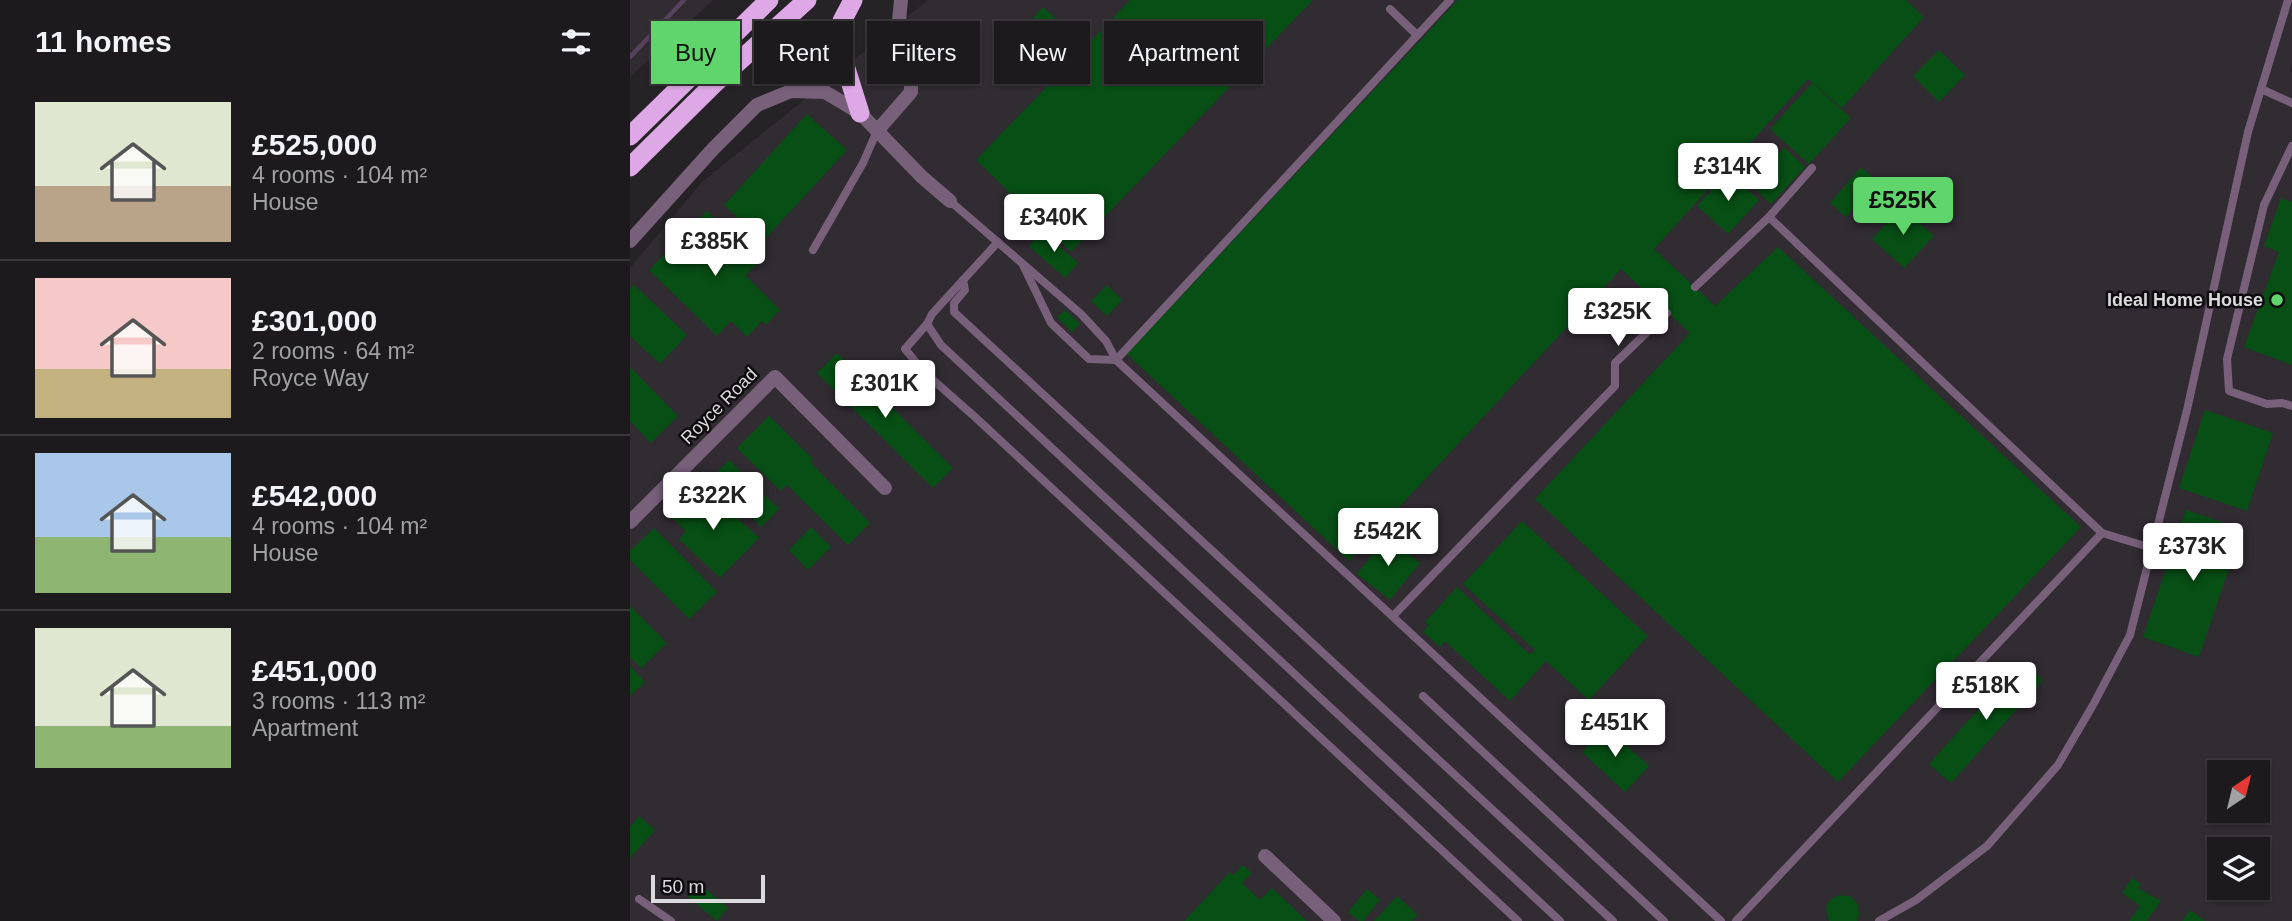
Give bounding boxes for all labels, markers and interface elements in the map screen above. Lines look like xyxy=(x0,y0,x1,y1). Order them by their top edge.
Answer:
chip: Buy xyxy=(651,21,740,84)
chip: Rent xyxy=(754,21,853,84)
chip: Filters xyxy=(867,21,980,84)
chip: New xyxy=(994,21,1090,84)
chip: Apartment xyxy=(1104,21,1263,84)
icon: filters xyxy=(557,23,595,61)
text: 11 homes xyxy=(35,25,172,58)
text: £525,000 xyxy=(252,128,377,161)
icon: home xyxy=(91,130,175,214)
pin: £314K xyxy=(1679,144,1777,203)
text: £314K xyxy=(1694,153,1762,179)
text: 4 rooms · 104 m² xyxy=(252,162,427,188)
pin: £525K xyxy=(1854,177,1952,237)
text: £525K xyxy=(1869,187,1937,213)
text: House xyxy=(252,189,318,215)
pin: £340K xyxy=(1005,194,1103,254)
text: £340K xyxy=(1020,204,1088,230)
pin: £385K xyxy=(666,218,764,278)
text: £385K xyxy=(681,228,749,254)
pin: £325K xyxy=(1569,288,1667,348)
place label: Ideal Home House xyxy=(2107,290,2263,310)
marker: Ideal Home House xyxy=(2269,292,2285,308)
text: £325K xyxy=(1584,298,1652,324)
text: £301,000 xyxy=(252,304,377,337)
icon: home xyxy=(91,306,175,390)
text: 2 rooms · 64 m² xyxy=(252,338,414,364)
pin: £301K xyxy=(836,360,934,420)
street label: Royce Road xyxy=(677,364,761,448)
text: Royce Way xyxy=(252,365,369,391)
text: £301K xyxy=(851,370,919,396)
pin: £322K xyxy=(664,472,762,532)
text: £542,000 xyxy=(252,479,377,512)
icon: home xyxy=(91,481,175,565)
text: £322K xyxy=(679,482,747,508)
pin: £542K xyxy=(1339,508,1437,568)
text: 4 rooms · 104 m² xyxy=(252,513,427,539)
text: £542K xyxy=(1354,518,1422,544)
pin: £373K xyxy=(2144,524,2242,583)
text: £373K xyxy=(2159,533,2227,559)
text: House xyxy=(252,540,318,566)
text: £451,000 xyxy=(252,654,377,687)
icon: home xyxy=(91,656,175,740)
pin: £518K xyxy=(1937,662,2035,722)
text: £518K xyxy=(1952,672,2020,698)
text: 3 rooms · 113 m² xyxy=(252,688,425,714)
pin: £451K xyxy=(1566,700,1664,759)
text: £451K xyxy=(1581,709,1649,735)
text: Apartment xyxy=(252,715,358,741)
north arrow xyxy=(2207,760,2270,822)
map controls xyxy=(2207,760,2270,900)
button: layers xyxy=(2207,837,2270,900)
scale bar xyxy=(651,872,765,904)
text: 50 m xyxy=(662,876,704,897)

